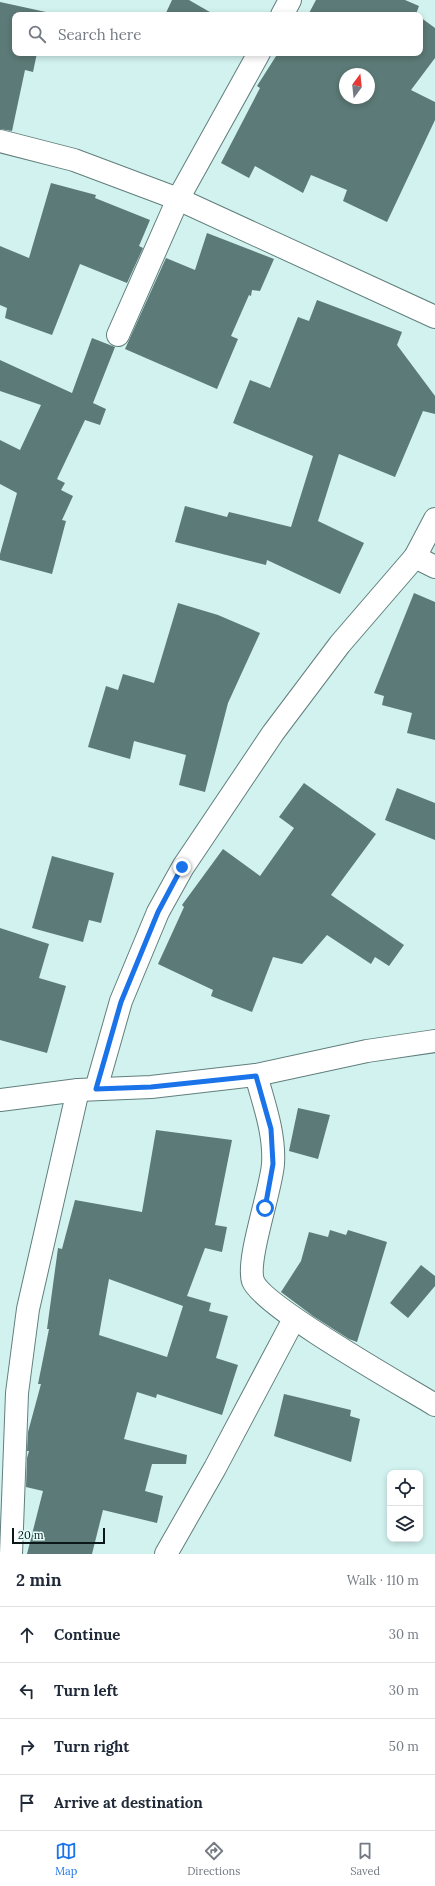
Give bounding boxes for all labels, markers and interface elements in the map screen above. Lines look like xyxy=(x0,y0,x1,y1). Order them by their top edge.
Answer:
search box xyxy=(12,12,423,56)
icon: search xyxy=(26,23,48,45)
text: Search here xyxy=(58,25,141,44)
north arrow xyxy=(339,68,375,104)
route end xyxy=(173,858,191,876)
route start xyxy=(256,1199,274,1217)
map controls xyxy=(387,1470,423,1542)
button: locate xyxy=(387,1470,423,1506)
button: layers xyxy=(387,1506,423,1542)
scale bar xyxy=(12,1526,105,1545)
text: 20 m xyxy=(18,1528,43,1542)
text: 2 min xyxy=(16,1569,62,1591)
text: Walk · 110 m xyxy=(347,1572,419,1589)
icon: ahead xyxy=(16,1624,38,1646)
text: Continue xyxy=(54,1625,120,1644)
text: 30 m xyxy=(389,1626,419,1643)
icon: left xyxy=(16,1680,38,1702)
text: Turn left xyxy=(54,1681,118,1700)
text: 30 m xyxy=(389,1682,419,1699)
icon: right xyxy=(16,1736,38,1758)
text: Turn right xyxy=(54,1737,130,1756)
text: 50 m xyxy=(389,1738,419,1755)
icon: arrive xyxy=(16,1792,38,1814)
text: Arrive at destination xyxy=(54,1793,203,1812)
tab: Map xyxy=(55,1840,77,1878)
tab: Directions xyxy=(187,1840,240,1878)
tab: Saved xyxy=(350,1840,380,1878)

